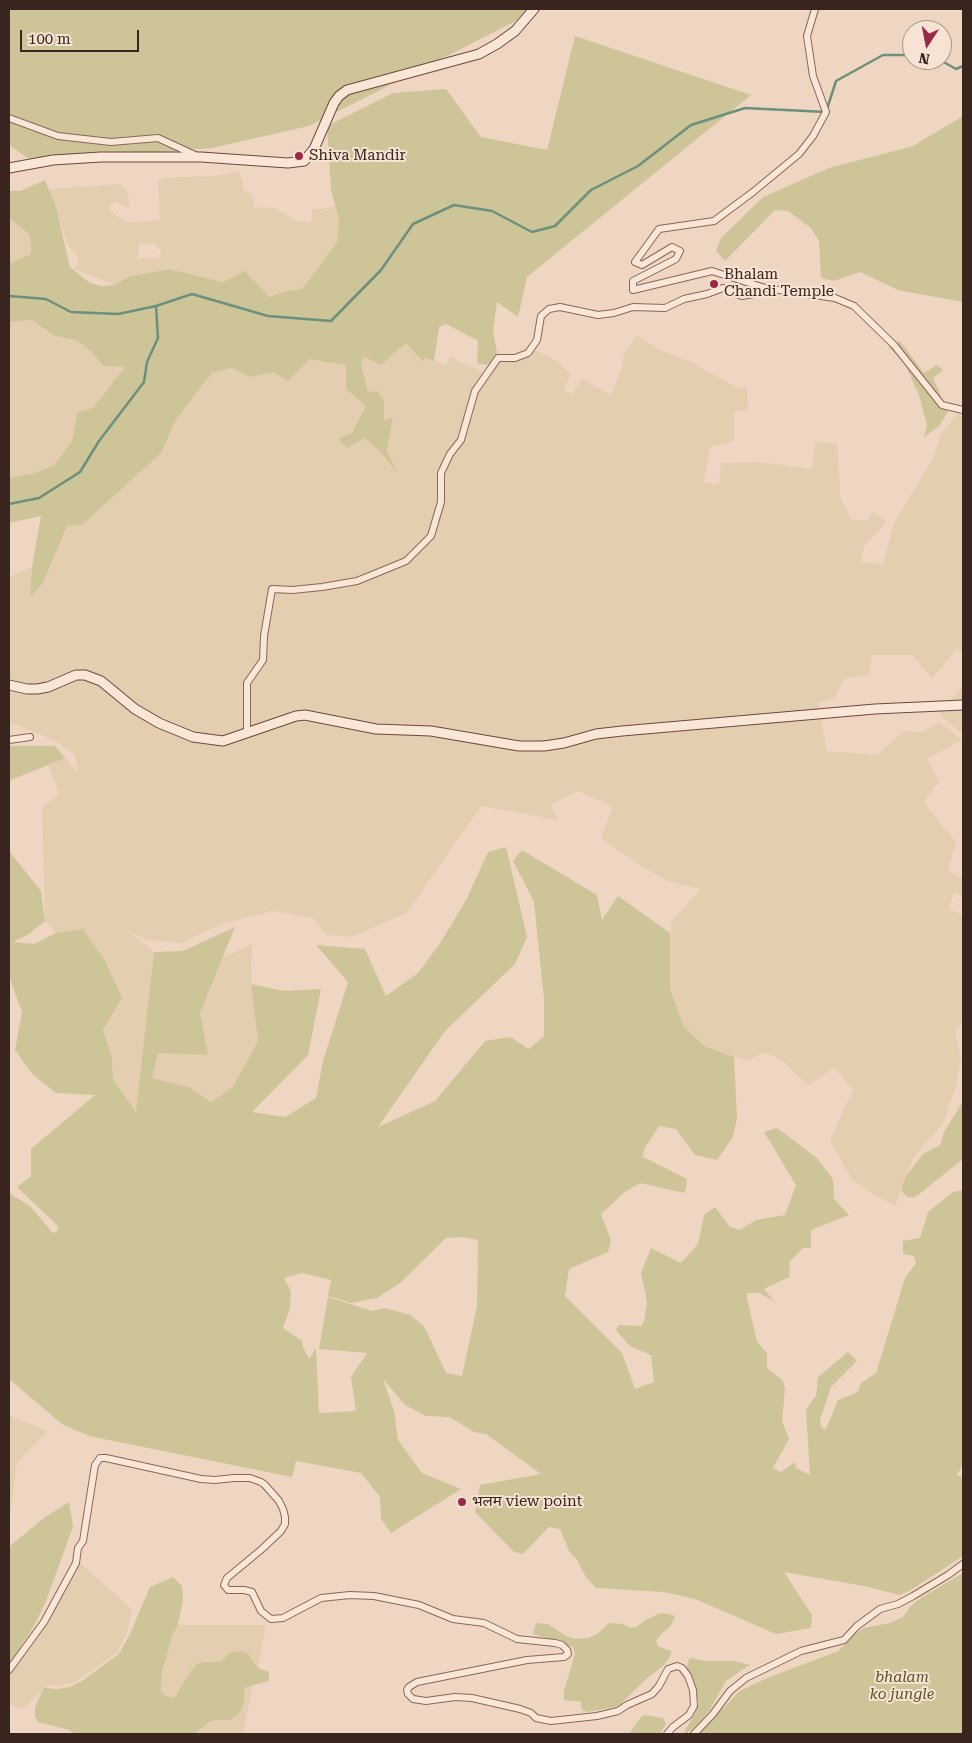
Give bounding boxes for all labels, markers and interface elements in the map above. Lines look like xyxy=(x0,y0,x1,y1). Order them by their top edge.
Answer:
scale bar xyxy=(22,20,141,52)
north arrow xyxy=(902,20,952,70)
text: 100 m xyxy=(28,30,71,48)
text: N xyxy=(918,50,931,68)
place label: Shiva Mandir xyxy=(309,147,406,165)
marker: Shiva Mandir xyxy=(293,150,305,162)
place label: Bhalam Chandi Temple xyxy=(724,266,834,301)
marker: Bhalam Chandi Temple xyxy=(708,278,720,290)
place label: भलम view point xyxy=(472,1493,582,1511)
marker: भलम view point xyxy=(456,1496,468,1508)
park label: bhalam ko jungle xyxy=(870,1669,934,1704)

